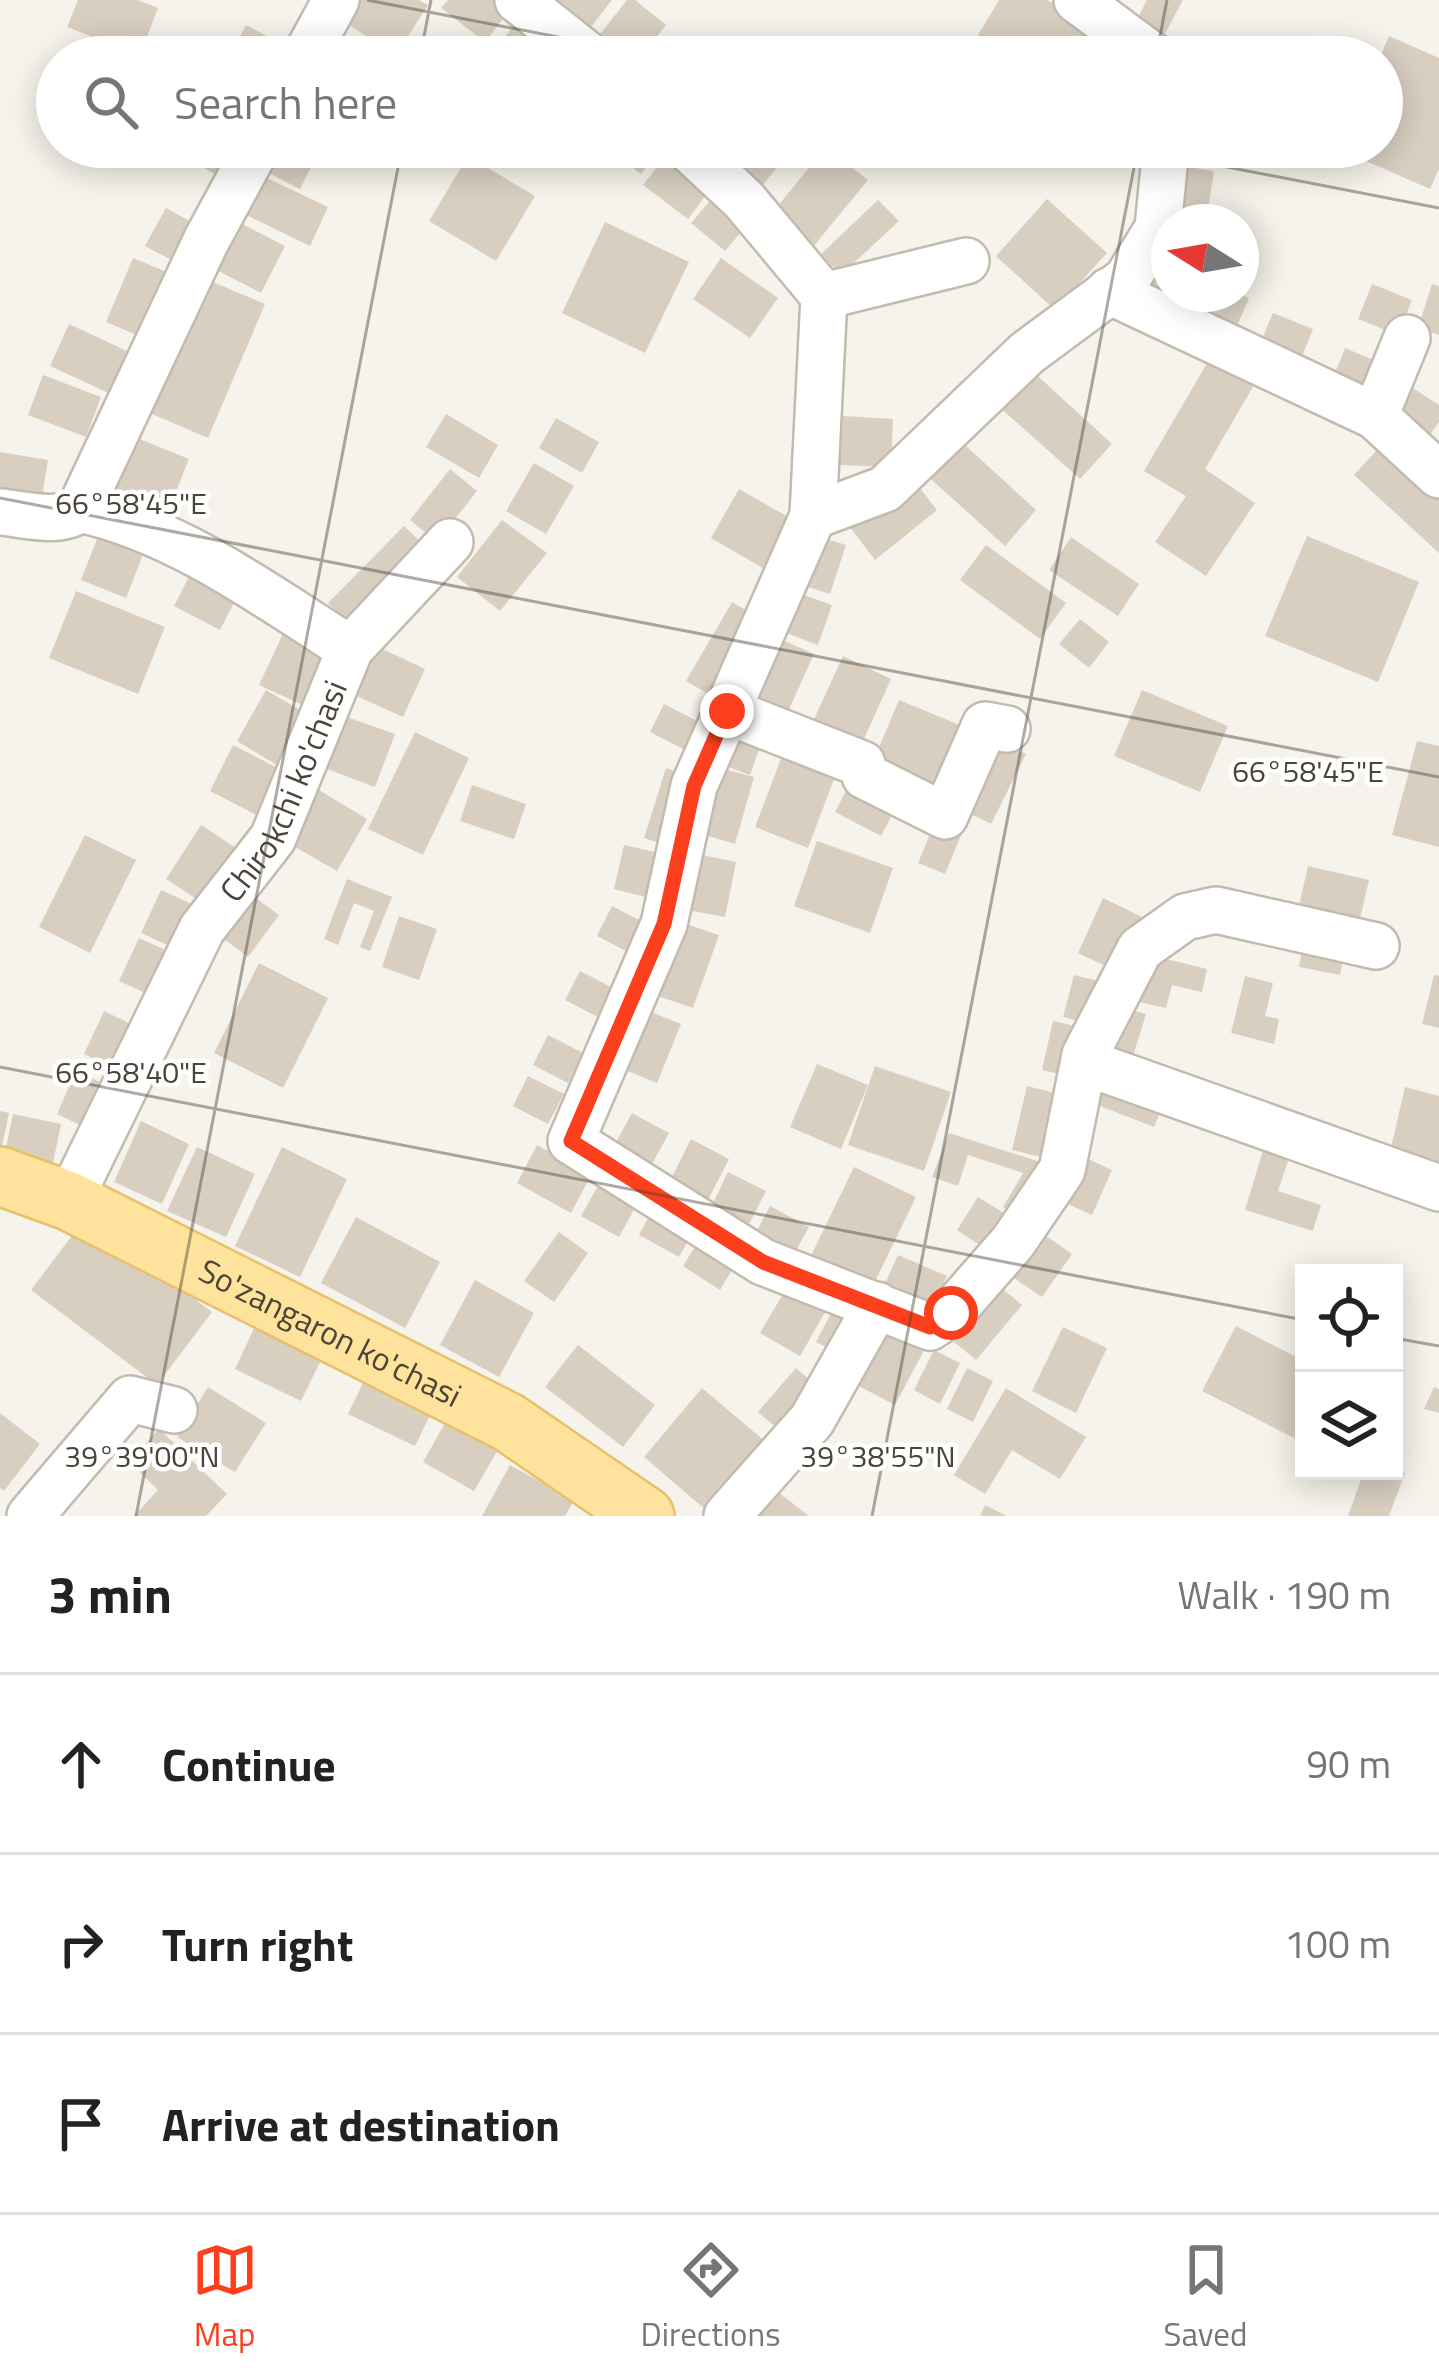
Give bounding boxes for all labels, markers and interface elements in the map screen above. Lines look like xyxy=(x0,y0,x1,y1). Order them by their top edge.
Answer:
search box xyxy=(36,36,1403,168)
text: Search here xyxy=(174,68,397,136)
icon: search xyxy=(78,69,144,135)
north arrow xyxy=(1151,204,1259,312)
text: 66°58'45"E xyxy=(55,480,207,526)
street label: Chirokchi ko'chasi xyxy=(207,673,360,912)
route end xyxy=(700,684,754,738)
text: 66°58'45"E xyxy=(1232,748,1384,794)
text: 66°58'40"E xyxy=(55,1049,207,1095)
street label: So'zangaron ko'chasi xyxy=(190,1245,470,1420)
map controls xyxy=(1295,1264,1403,1480)
button: locate xyxy=(1295,1264,1403,1372)
route start xyxy=(924,1286,978,1340)
button: layers xyxy=(1295,1372,1403,1480)
text: 39°39'00"N xyxy=(64,1433,220,1479)
text: 39°38'55"N xyxy=(800,1433,956,1479)
text: 3 min xyxy=(48,1555,172,1633)
text: Walk · 190 m xyxy=(1177,1565,1391,1624)
text: Continue xyxy=(162,1730,336,1798)
icon: ahead xyxy=(48,1731,114,1797)
text: 90 m xyxy=(1306,1734,1391,1793)
text: Turn right xyxy=(162,1910,353,1978)
icon: right xyxy=(48,1911,114,1977)
text: 100 m xyxy=(1284,1914,1391,1973)
text: Arrive at destination xyxy=(162,2090,560,2158)
icon: arrive xyxy=(48,2091,114,2157)
tab: Map xyxy=(192,2237,258,2359)
tab: Directions xyxy=(641,2237,781,2359)
tab: Saved xyxy=(1164,2237,1247,2359)

